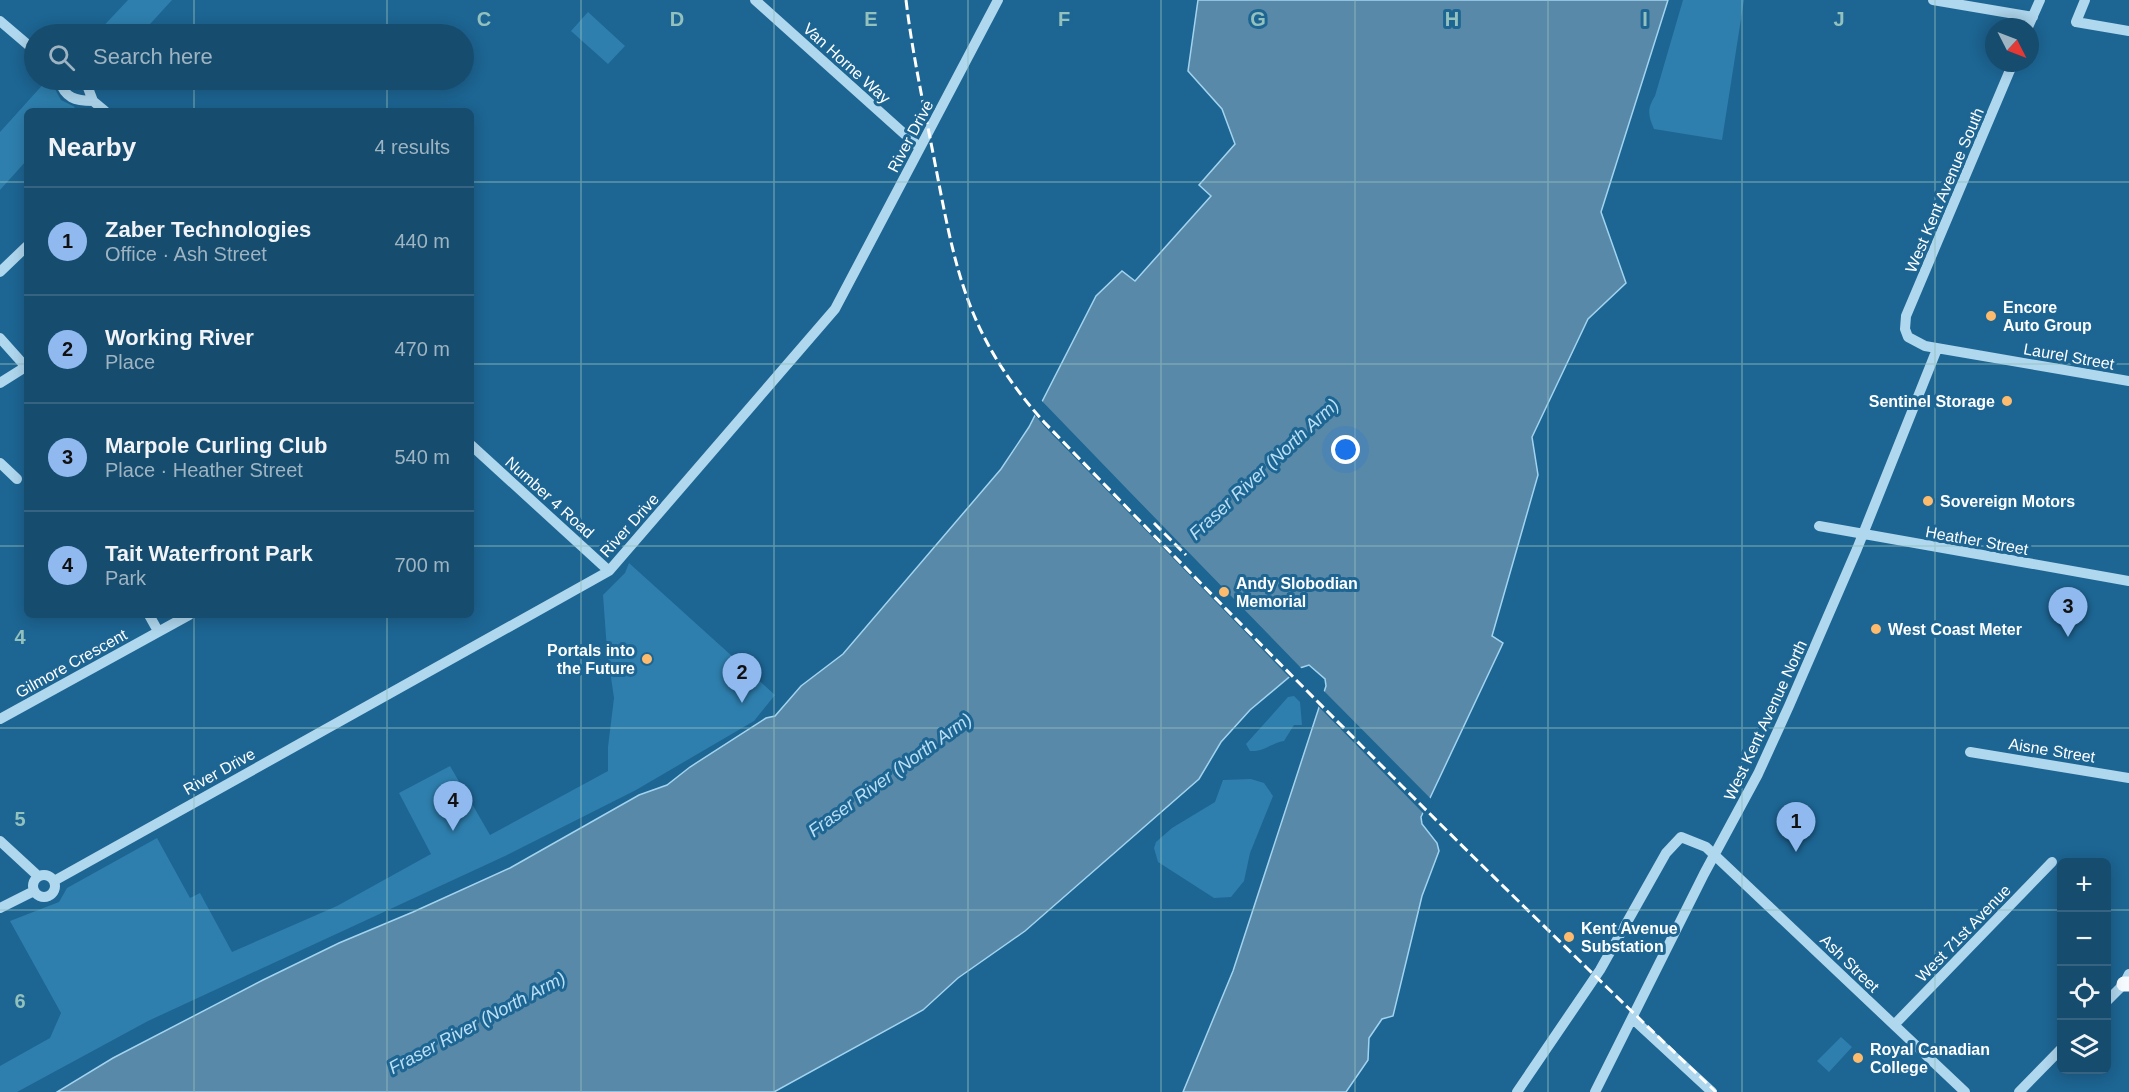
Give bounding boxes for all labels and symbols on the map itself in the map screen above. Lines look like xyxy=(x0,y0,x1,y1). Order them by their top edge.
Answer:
text: C xyxy=(477,8,491,30)
text: D xyxy=(670,8,684,30)
text: E xyxy=(864,8,878,30)
text: F xyxy=(1058,8,1070,30)
text: G xyxy=(1250,8,1266,30)
text: H xyxy=(1445,8,1459,30)
text: I xyxy=(1642,8,1648,30)
text: J xyxy=(1833,8,1845,30)
north arrow xyxy=(1985,18,2039,72)
street label: Van Horne Way xyxy=(800,20,894,107)
street label: River Drive xyxy=(884,97,937,175)
street label: West Kent Avenue South xyxy=(1902,105,1987,275)
place label: Encore Auto Group xyxy=(2003,299,2092,334)
marker: Encore Auto Group xyxy=(1984,309,1998,323)
street label: Laurel Street xyxy=(2022,340,2116,373)
place label: Sentinel Storage xyxy=(1869,393,1995,410)
water label: Fraser River (North Arm) xyxy=(1185,394,1343,544)
marker: Sentinel Storage xyxy=(2000,394,2014,408)
your location xyxy=(1331,435,1360,464)
street label: Number 4 Road xyxy=(502,453,597,541)
street label: River Drive xyxy=(597,490,662,560)
place label: Sovereign Motors xyxy=(1940,493,2075,510)
marker: Sovereign Motors xyxy=(1921,494,1935,508)
street label: Heather Street xyxy=(1924,523,2030,558)
place label: Andy Slobodian Memorial xyxy=(1236,575,1358,610)
marker: Andy Slobodian Memorial xyxy=(1217,585,1231,599)
pin: 3 xyxy=(2048,588,2088,637)
place label: West Coast Meter xyxy=(1888,621,2022,638)
marker: West Coast Meter xyxy=(1869,622,1883,636)
street label: Gilmore Crescent xyxy=(13,626,130,701)
text: 4 xyxy=(14,626,26,648)
street label: West Kent Avenue North xyxy=(1721,637,1810,803)
place label: Portals into the Future xyxy=(547,642,635,677)
marker: Portals into the Future xyxy=(640,652,654,666)
pin: 2 xyxy=(722,654,762,703)
water label: Fraser River (North Arm) xyxy=(804,709,976,841)
street label: Aisne Street xyxy=(2008,735,2097,766)
street label: River Drive xyxy=(181,745,258,798)
pin: 4 xyxy=(434,782,472,831)
pin: 1 xyxy=(1776,802,1816,852)
text: 5 xyxy=(14,808,26,830)
street label: West 71st Avenue xyxy=(1913,881,2014,985)
place label: Kent Avenue Substation xyxy=(1581,920,1678,955)
marker: Kent Avenue Substation xyxy=(1562,930,1576,944)
street label: Ash Street xyxy=(1817,931,1883,996)
water label: Fraser River (North Arm) xyxy=(385,968,569,1078)
text: 6 xyxy=(14,990,26,1012)
place label: Royal Canadian College xyxy=(1870,1041,1990,1076)
marker: Royal Canadian College xyxy=(1851,1051,1865,1065)

